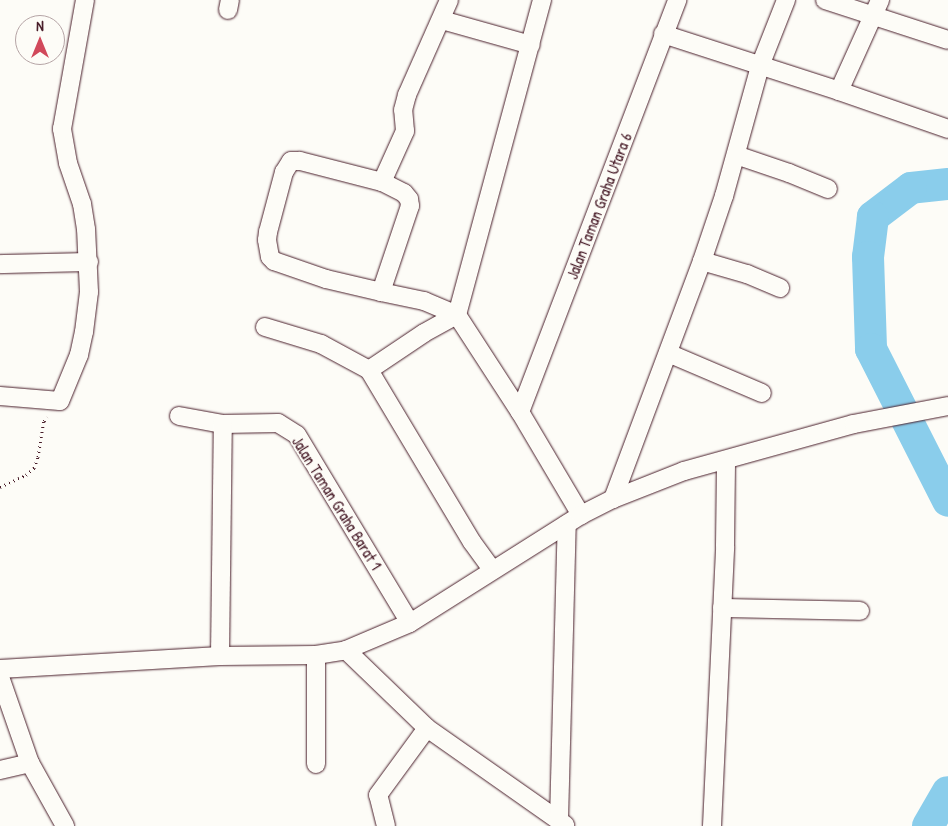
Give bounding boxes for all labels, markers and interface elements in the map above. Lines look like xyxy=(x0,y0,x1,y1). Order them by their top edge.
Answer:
north arrow xyxy=(15,15,65,65)
text: N xyxy=(36,16,44,35)
street label: Jalan Taman Graha Utara 6 xyxy=(562,130,636,282)
street label: Jalan Taman Graha Barat 1 xyxy=(288,433,386,573)

